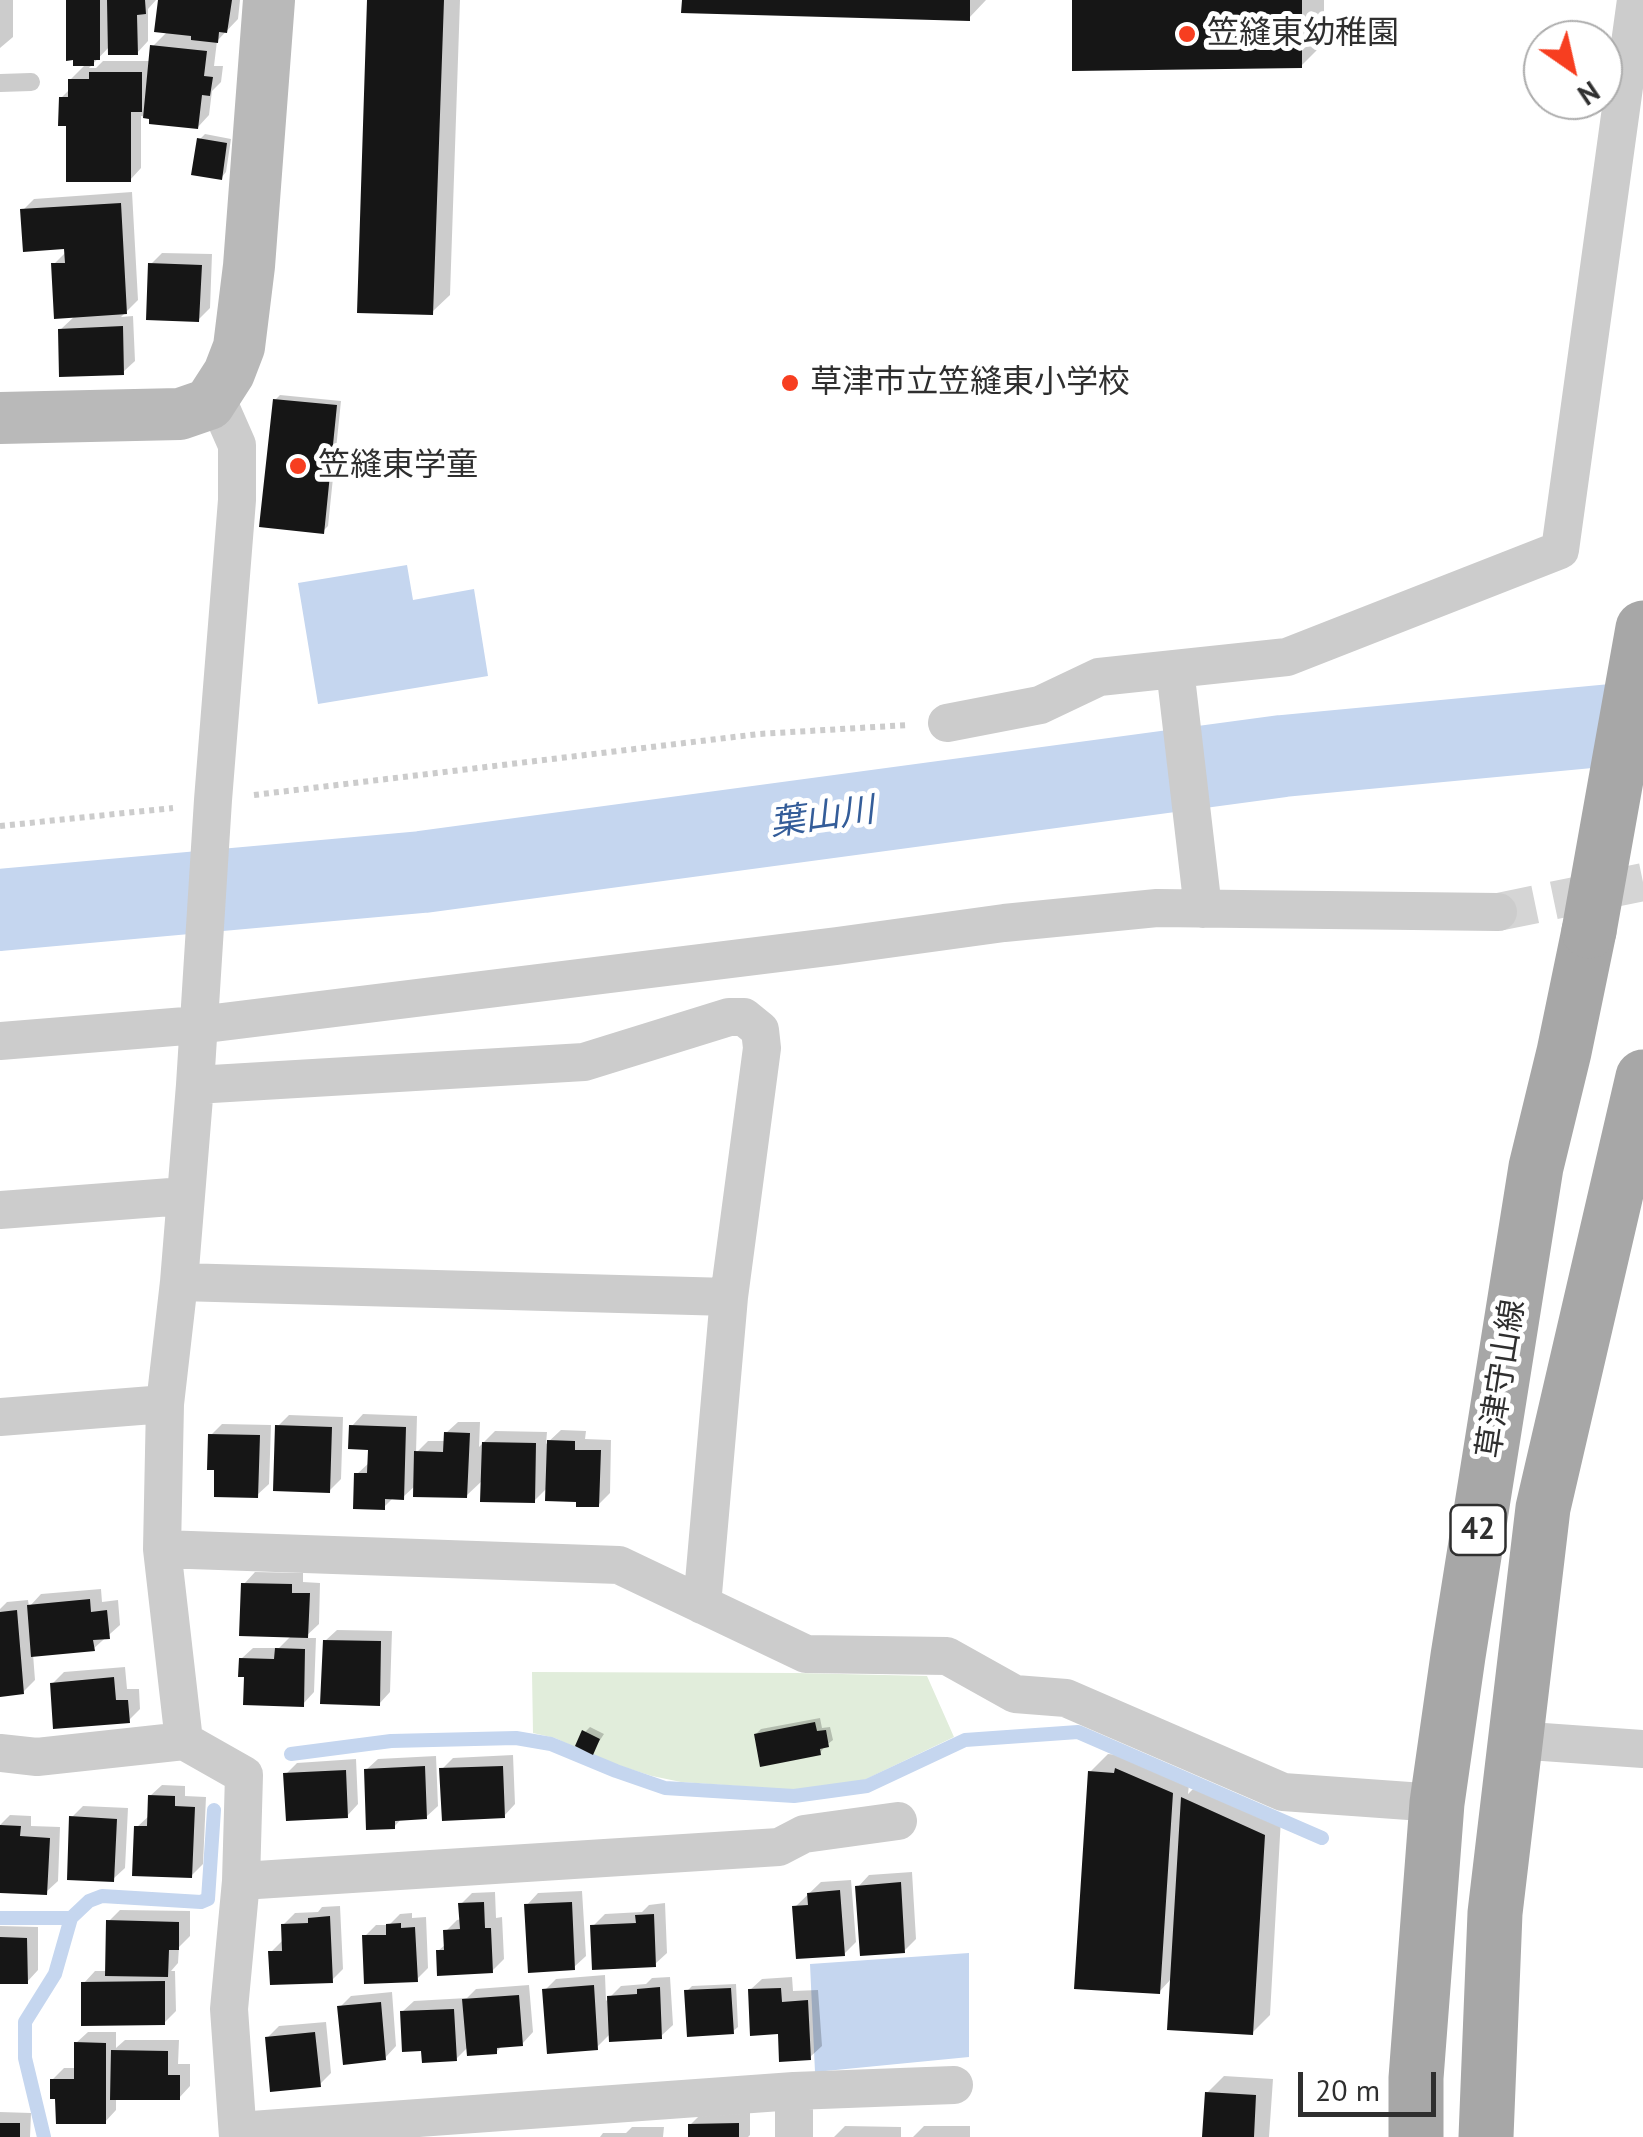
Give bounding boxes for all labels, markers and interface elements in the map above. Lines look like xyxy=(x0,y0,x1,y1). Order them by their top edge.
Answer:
place label: 笠縫東幼稚園 xyxy=(1207,15,1399,53)
north arrow xyxy=(1523,20,1623,120)
marker: 笠縫東幼稚園 xyxy=(1176,23,1198,45)
text: N xyxy=(1571,73,1607,114)
place label: 草津市立笠縫東小学校 xyxy=(810,364,1130,402)
marker: 草津市立笠縫東小学校 xyxy=(779,372,801,394)
place label: 笠縫東学童 xyxy=(318,447,478,485)
marker: 笠縫東学童 xyxy=(287,455,309,477)
water label: 葉山川 xyxy=(767,790,877,846)
street label: 草津守山線 xyxy=(1471,1297,1533,1461)
road number: 42 xyxy=(1450,1505,1506,1555)
scale bar xyxy=(1303,2052,1440,2114)
text: 20 m xyxy=(1315,2070,1380,2109)

